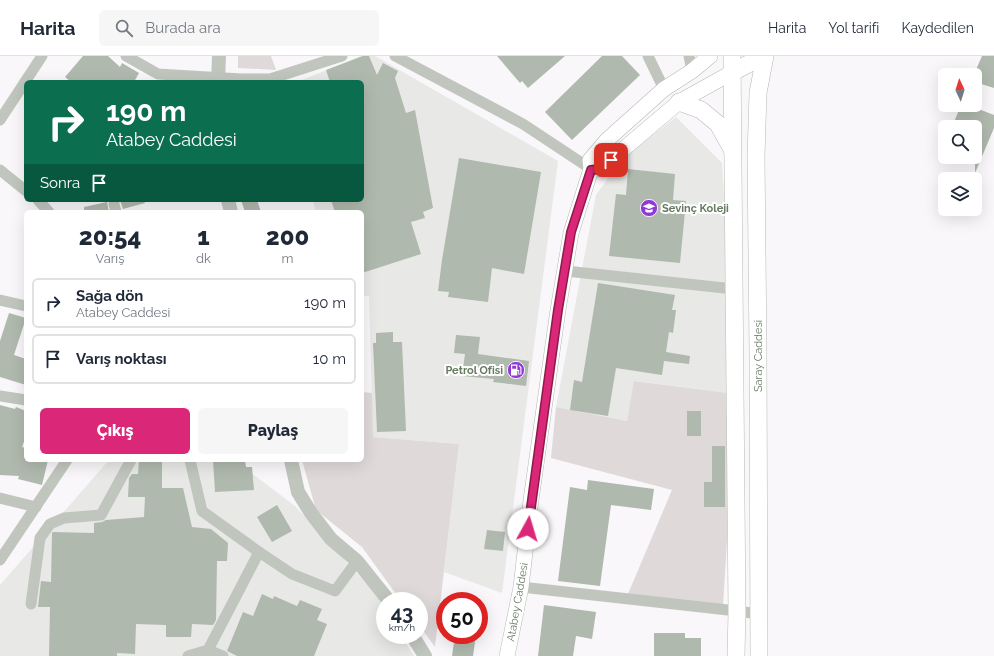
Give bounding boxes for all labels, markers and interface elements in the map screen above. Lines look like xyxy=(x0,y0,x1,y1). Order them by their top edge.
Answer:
search box xyxy=(99,10,379,46)
text: Harita xyxy=(20,17,75,39)
icon: search xyxy=(113,17,135,39)
text: Burada ara xyxy=(145,19,221,37)
text: Harita xyxy=(768,20,806,36)
text: Yol tarifi xyxy=(828,20,879,36)
text: Kaydedilen xyxy=(901,20,974,36)
north arrow xyxy=(938,68,982,112)
map controls xyxy=(938,68,982,216)
text: 190 m xyxy=(106,95,186,128)
icon: right xyxy=(40,96,92,148)
button: search xyxy=(938,120,982,164)
text: Atabey Caddesi xyxy=(106,129,237,150)
pin xyxy=(594,143,628,177)
icon: arrive xyxy=(600,149,622,171)
icon: arrive xyxy=(88,172,110,194)
button: layers xyxy=(938,172,982,216)
text: Sonra xyxy=(40,174,80,192)
school or university icon: Sevinç Koleji xyxy=(639,198,659,218)
place label: Sevinç Koleji xyxy=(662,202,729,215)
text: 20:54 xyxy=(79,222,141,251)
text: 1 xyxy=(197,222,210,251)
text: 200 xyxy=(266,222,309,251)
text: Varış xyxy=(96,251,124,266)
text: dk xyxy=(196,251,211,266)
text: m xyxy=(282,251,293,266)
text: Sağa dön xyxy=(76,287,143,305)
icon: right xyxy=(42,292,64,314)
text: 190 m xyxy=(304,294,346,312)
text: Atabey Caddesi xyxy=(76,305,170,320)
street label: Saray Caddesi xyxy=(752,320,765,392)
icon: arrive xyxy=(42,348,64,370)
text: Varış noktası xyxy=(76,350,167,368)
text: 10 m xyxy=(313,350,346,368)
fuel station icon: Petrol Ofisi xyxy=(506,360,526,380)
place label: Petrol Ofisi xyxy=(445,364,503,377)
button: Çıkış xyxy=(40,408,190,454)
button: Paylaş xyxy=(198,408,348,454)
position arrow xyxy=(507,508,549,550)
street label: Atabey Caddesi xyxy=(504,562,531,643)
speed limit sign: 50 xyxy=(436,592,488,644)
text: 43 xyxy=(391,601,413,625)
text: km/h xyxy=(389,622,415,633)

